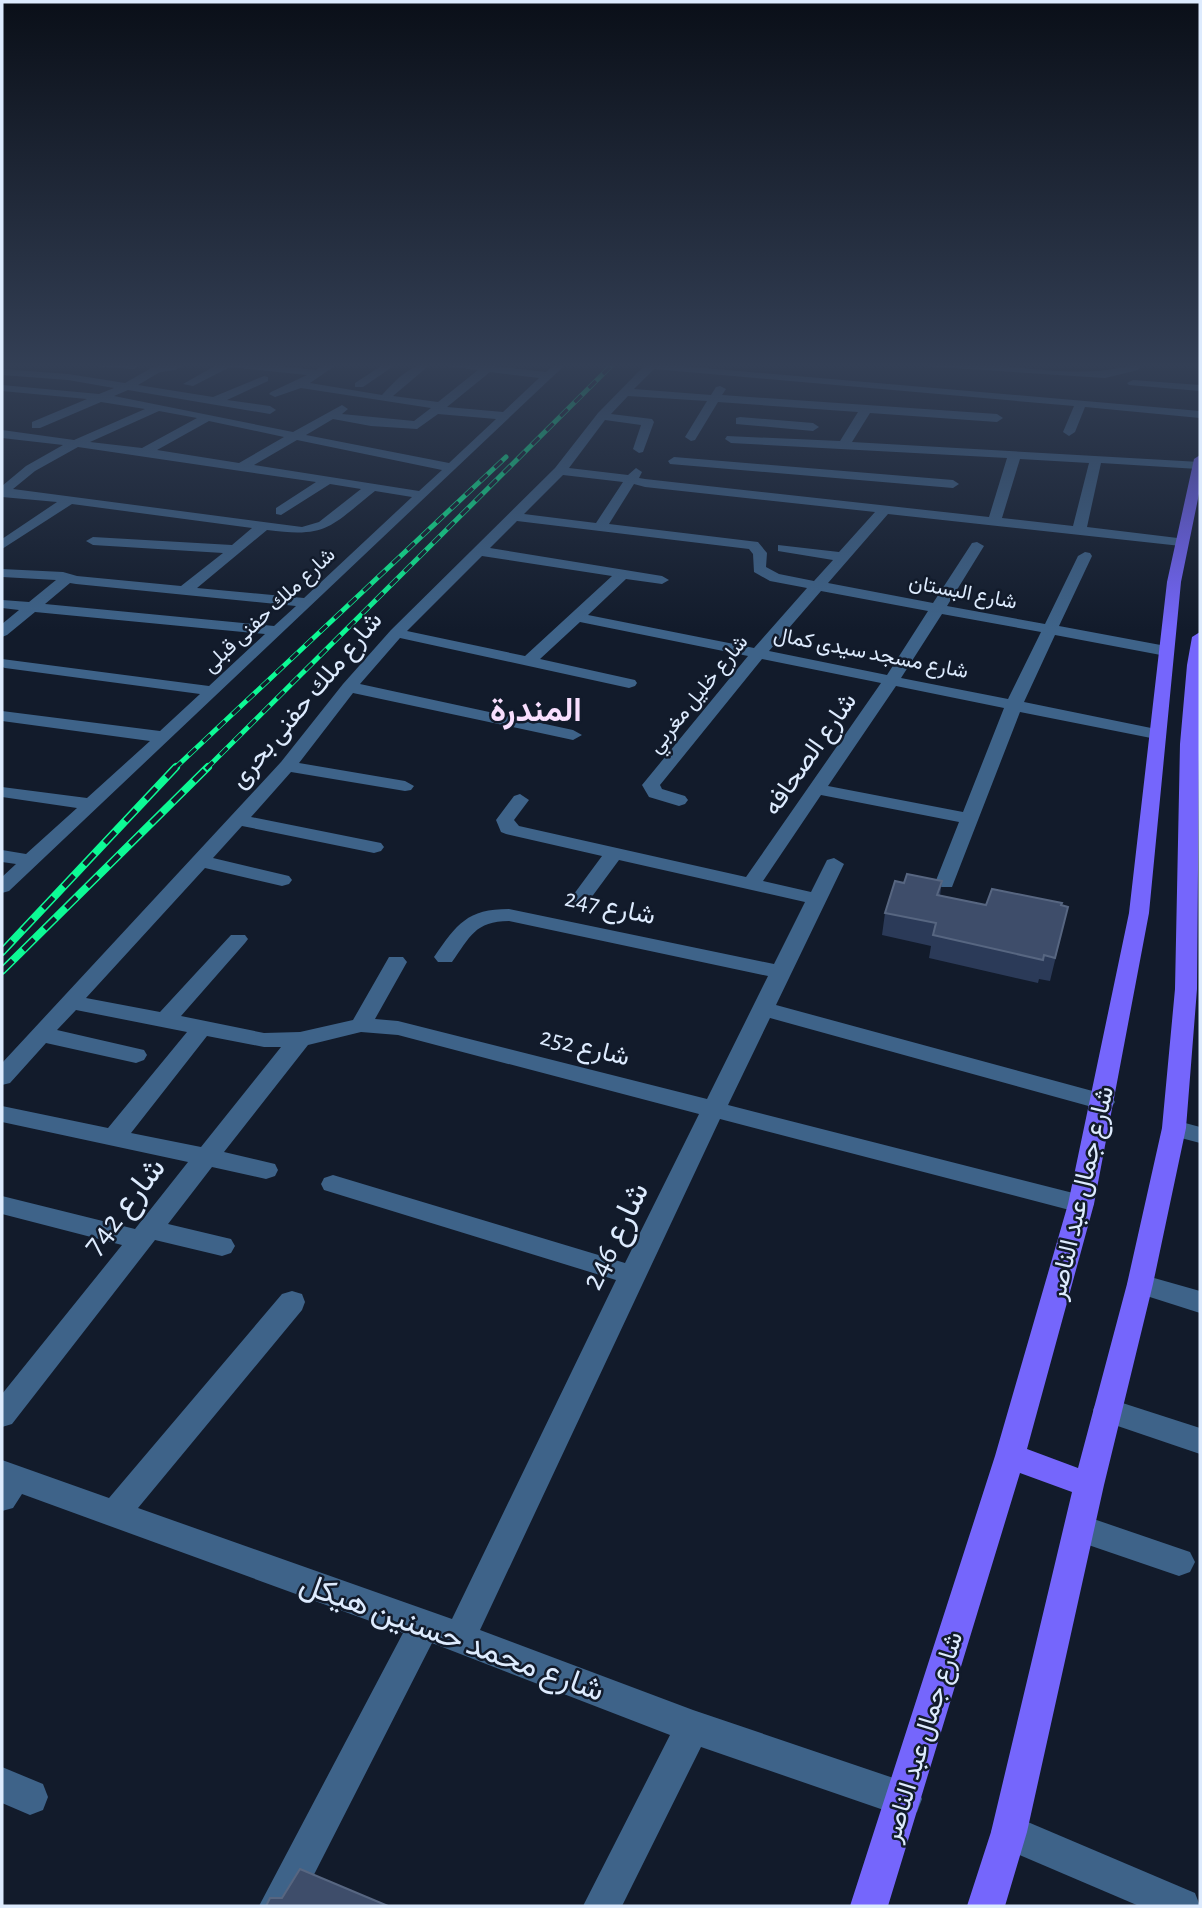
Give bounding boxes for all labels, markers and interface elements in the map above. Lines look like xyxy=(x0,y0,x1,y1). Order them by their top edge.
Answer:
street label: شارع ملك حفنى قبلى xyxy=(199,544,341,679)
street label: شارع البستان xyxy=(907,571,1019,616)
street label: شارع ملك حفنى بحرى xyxy=(225,607,390,795)
street label: شارع مسجد سيدى كمال xyxy=(771,624,970,685)
street label: شارع خليل مغربي xyxy=(644,631,756,761)
street label: شارع الصحافه xyxy=(759,688,865,822)
district label: المندرة xyxy=(490,695,582,730)
street label: شارع 247 xyxy=(562,885,658,933)
street label: شارع 252 xyxy=(537,1023,632,1075)
street label: شارع جمال عبد الناصر xyxy=(1044,1084,1122,1304)
street label: شارع 742 xyxy=(77,1152,175,1263)
street label: شارع 246 xyxy=(575,1177,659,1297)
street label: شارع محمد حسنين هيكل xyxy=(294,1567,608,1712)
street label: شارع جمال عبد الناصر xyxy=(878,1629,971,1847)

